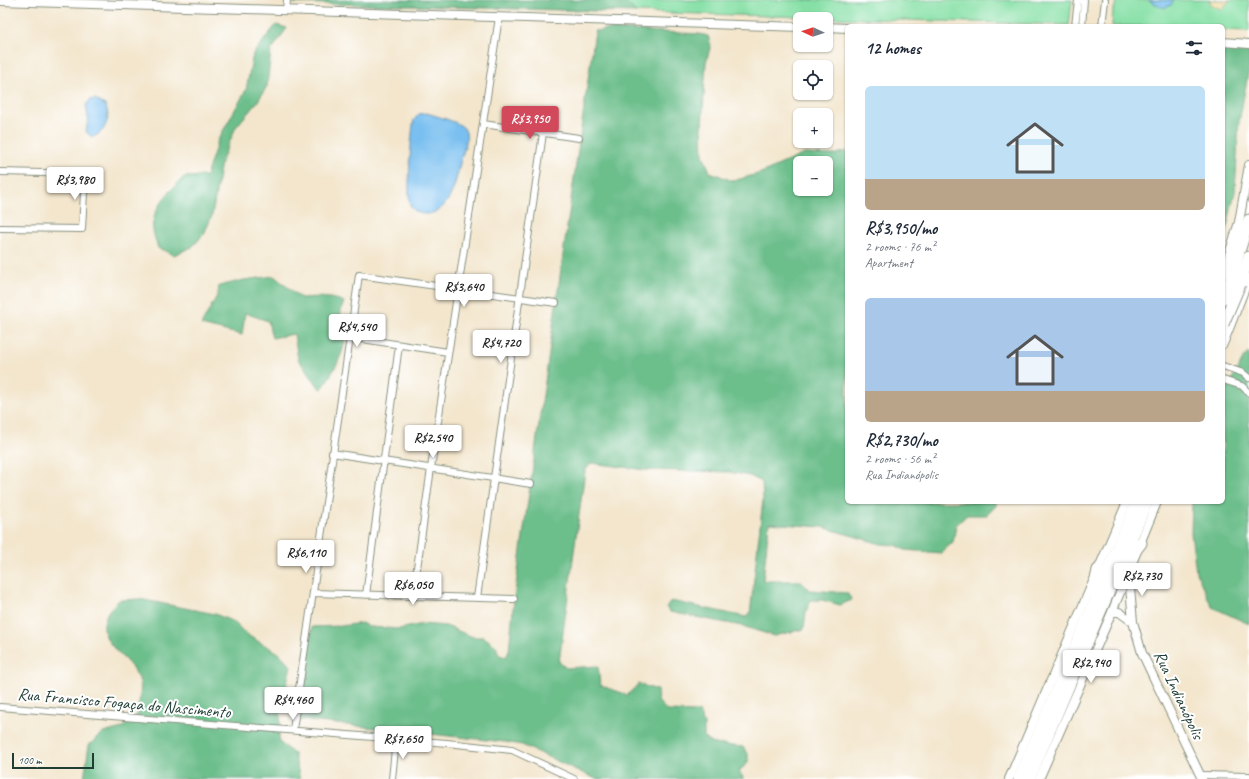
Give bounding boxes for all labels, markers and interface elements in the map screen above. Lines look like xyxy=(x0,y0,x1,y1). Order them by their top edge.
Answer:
north arrow xyxy=(793,12,833,52)
map controls xyxy=(793,12,833,196)
icon: filters xyxy=(1183,37,1205,59)
text: 12 homes xyxy=(865,38,921,59)
button: locate xyxy=(793,60,833,100)
pin: R$3,950 xyxy=(493,106,567,140)
button: + xyxy=(793,108,833,148)
text: R$3,950 xyxy=(511,111,549,127)
icon: home xyxy=(999,112,1071,184)
button: − xyxy=(793,156,833,196)
pin: R$3,980 xyxy=(38,167,112,201)
text: R$3,980 xyxy=(56,172,94,188)
text: R$3,950/mo xyxy=(865,218,937,239)
text: 2 rooms · 76 m² xyxy=(865,239,935,255)
text: Apartment xyxy=(865,255,913,271)
pin: R$3,640 xyxy=(427,274,501,308)
text: R$3,640 xyxy=(444,279,484,295)
pin: R$4,540 xyxy=(320,314,394,348)
text: R$4,540 xyxy=(338,319,376,335)
icon: home xyxy=(999,324,1071,396)
pin: R$4,720 xyxy=(464,330,538,364)
text: R$4,720 xyxy=(482,335,520,351)
pin: R$2,540 xyxy=(396,425,470,459)
text: R$2,540 xyxy=(414,430,452,446)
text: R$2,730/mo xyxy=(865,430,938,451)
text: 2 rooms · 56 m² xyxy=(865,451,935,467)
text: Rua Indianópolis xyxy=(865,467,938,483)
pin: R$6,110 xyxy=(269,540,343,574)
text: R$6,110 xyxy=(286,545,326,561)
pin: R$2,730 xyxy=(1105,563,1179,597)
text: R$2,730 xyxy=(1123,568,1161,584)
pin: R$6,050 xyxy=(376,572,450,606)
text: R$6,050 xyxy=(394,577,432,593)
street label: Rua Indianópolis xyxy=(1149,647,1210,745)
pin: R$2,940 xyxy=(1054,650,1128,684)
text: R$2,940 xyxy=(1072,655,1110,671)
street label: Rua Francisco Fogaça do Nascimento xyxy=(17,683,232,723)
pin: R$4,460 xyxy=(256,687,330,721)
text: R$4,460 xyxy=(273,692,313,708)
pin: R$7,650 xyxy=(366,726,440,760)
text: R$7,650 xyxy=(384,731,422,747)
scale bar xyxy=(12,751,94,770)
text: 100 m xyxy=(18,753,42,767)

